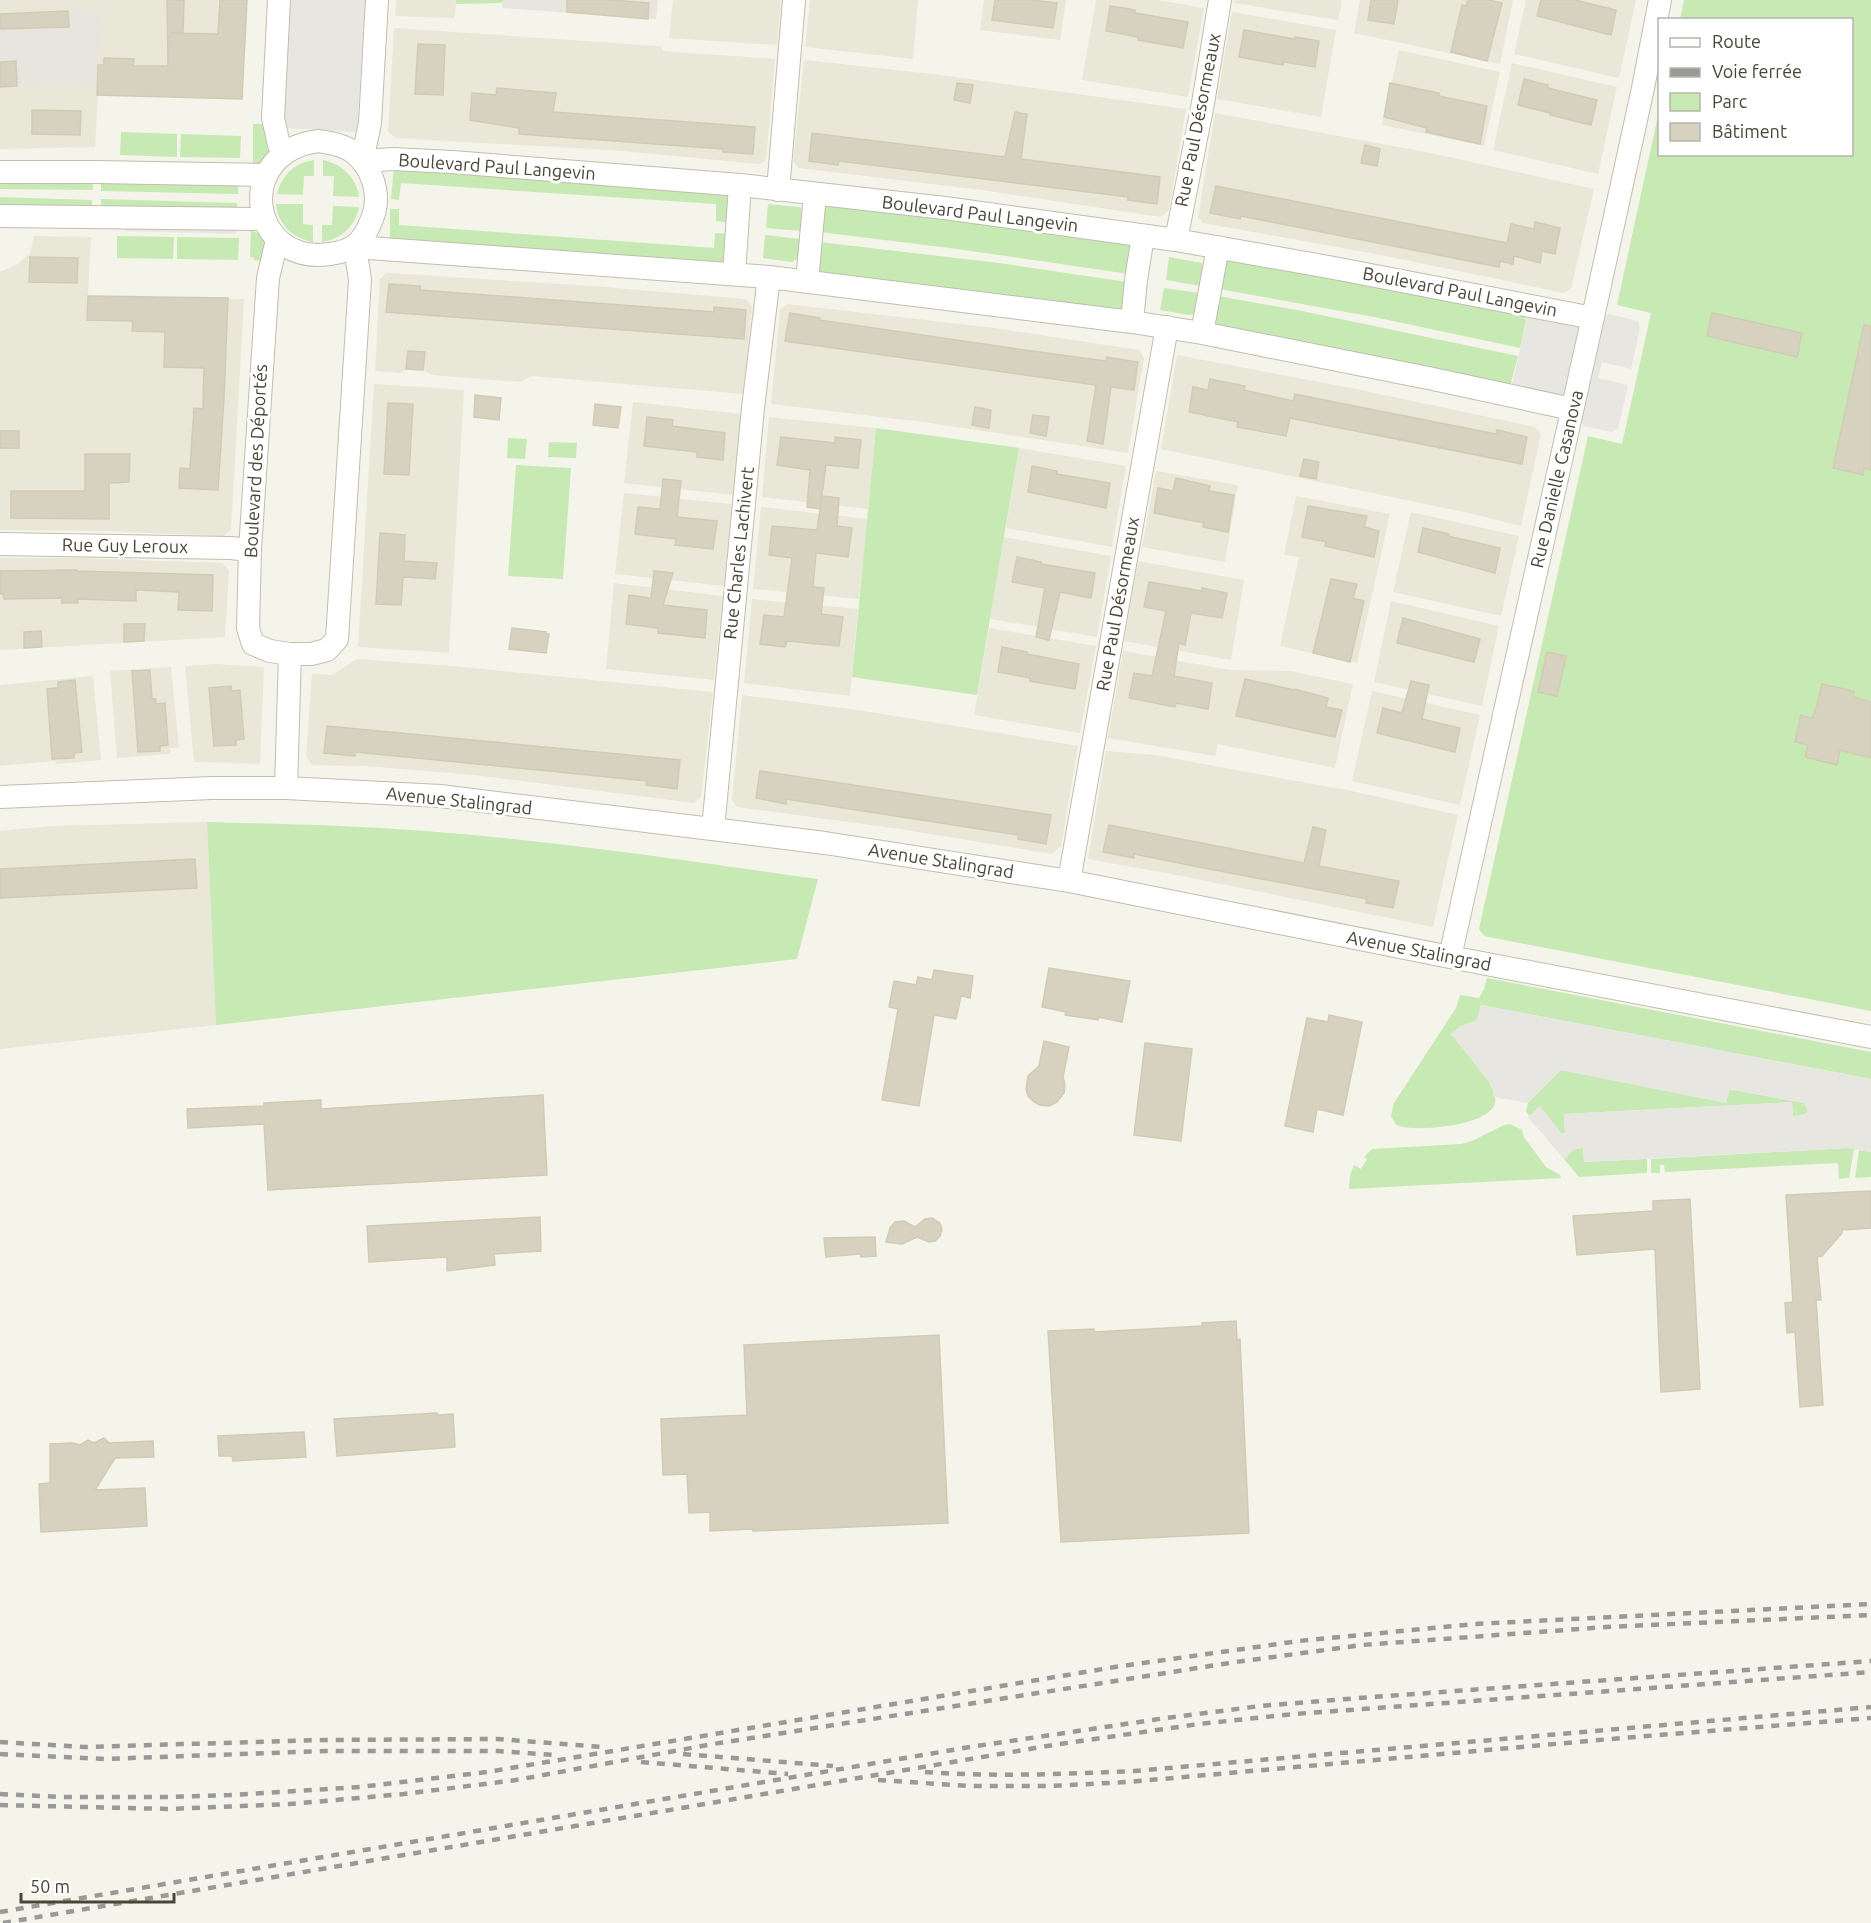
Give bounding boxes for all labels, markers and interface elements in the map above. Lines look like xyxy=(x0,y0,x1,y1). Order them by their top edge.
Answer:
legend xyxy=(1658,18,1853,156)
street label: Rue Paul Désormeaux xyxy=(1170,31,1224,208)
text: Route xyxy=(1712,31,1761,51)
text: Voie ferrée xyxy=(1712,61,1802,81)
text: Parc xyxy=(1712,91,1747,111)
text: Bâtiment xyxy=(1712,121,1787,141)
street label: Boulevard Paul Langevin xyxy=(398,149,596,183)
street label: Boulevard Paul Langevin xyxy=(881,191,1079,235)
street label: Boulevard Paul Langevin xyxy=(1361,262,1559,320)
street label: Boulevard des Déportés xyxy=(240,363,270,558)
street label: Rue Danielle Casanova xyxy=(1526,388,1586,570)
street label: Rue Charles Lachivert xyxy=(719,466,757,640)
street label: Rue Paul Désormeaux xyxy=(1092,515,1142,692)
street label: Rue Guy Leroux xyxy=(62,534,188,556)
street label: Avenue Stalingrad xyxy=(385,782,533,818)
street label: Avenue Stalingrad xyxy=(867,839,1015,881)
street label: Avenue Stalingrad xyxy=(1345,926,1493,974)
scale bar xyxy=(21,1866,174,1904)
text: 50 m xyxy=(30,1876,70,1896)

